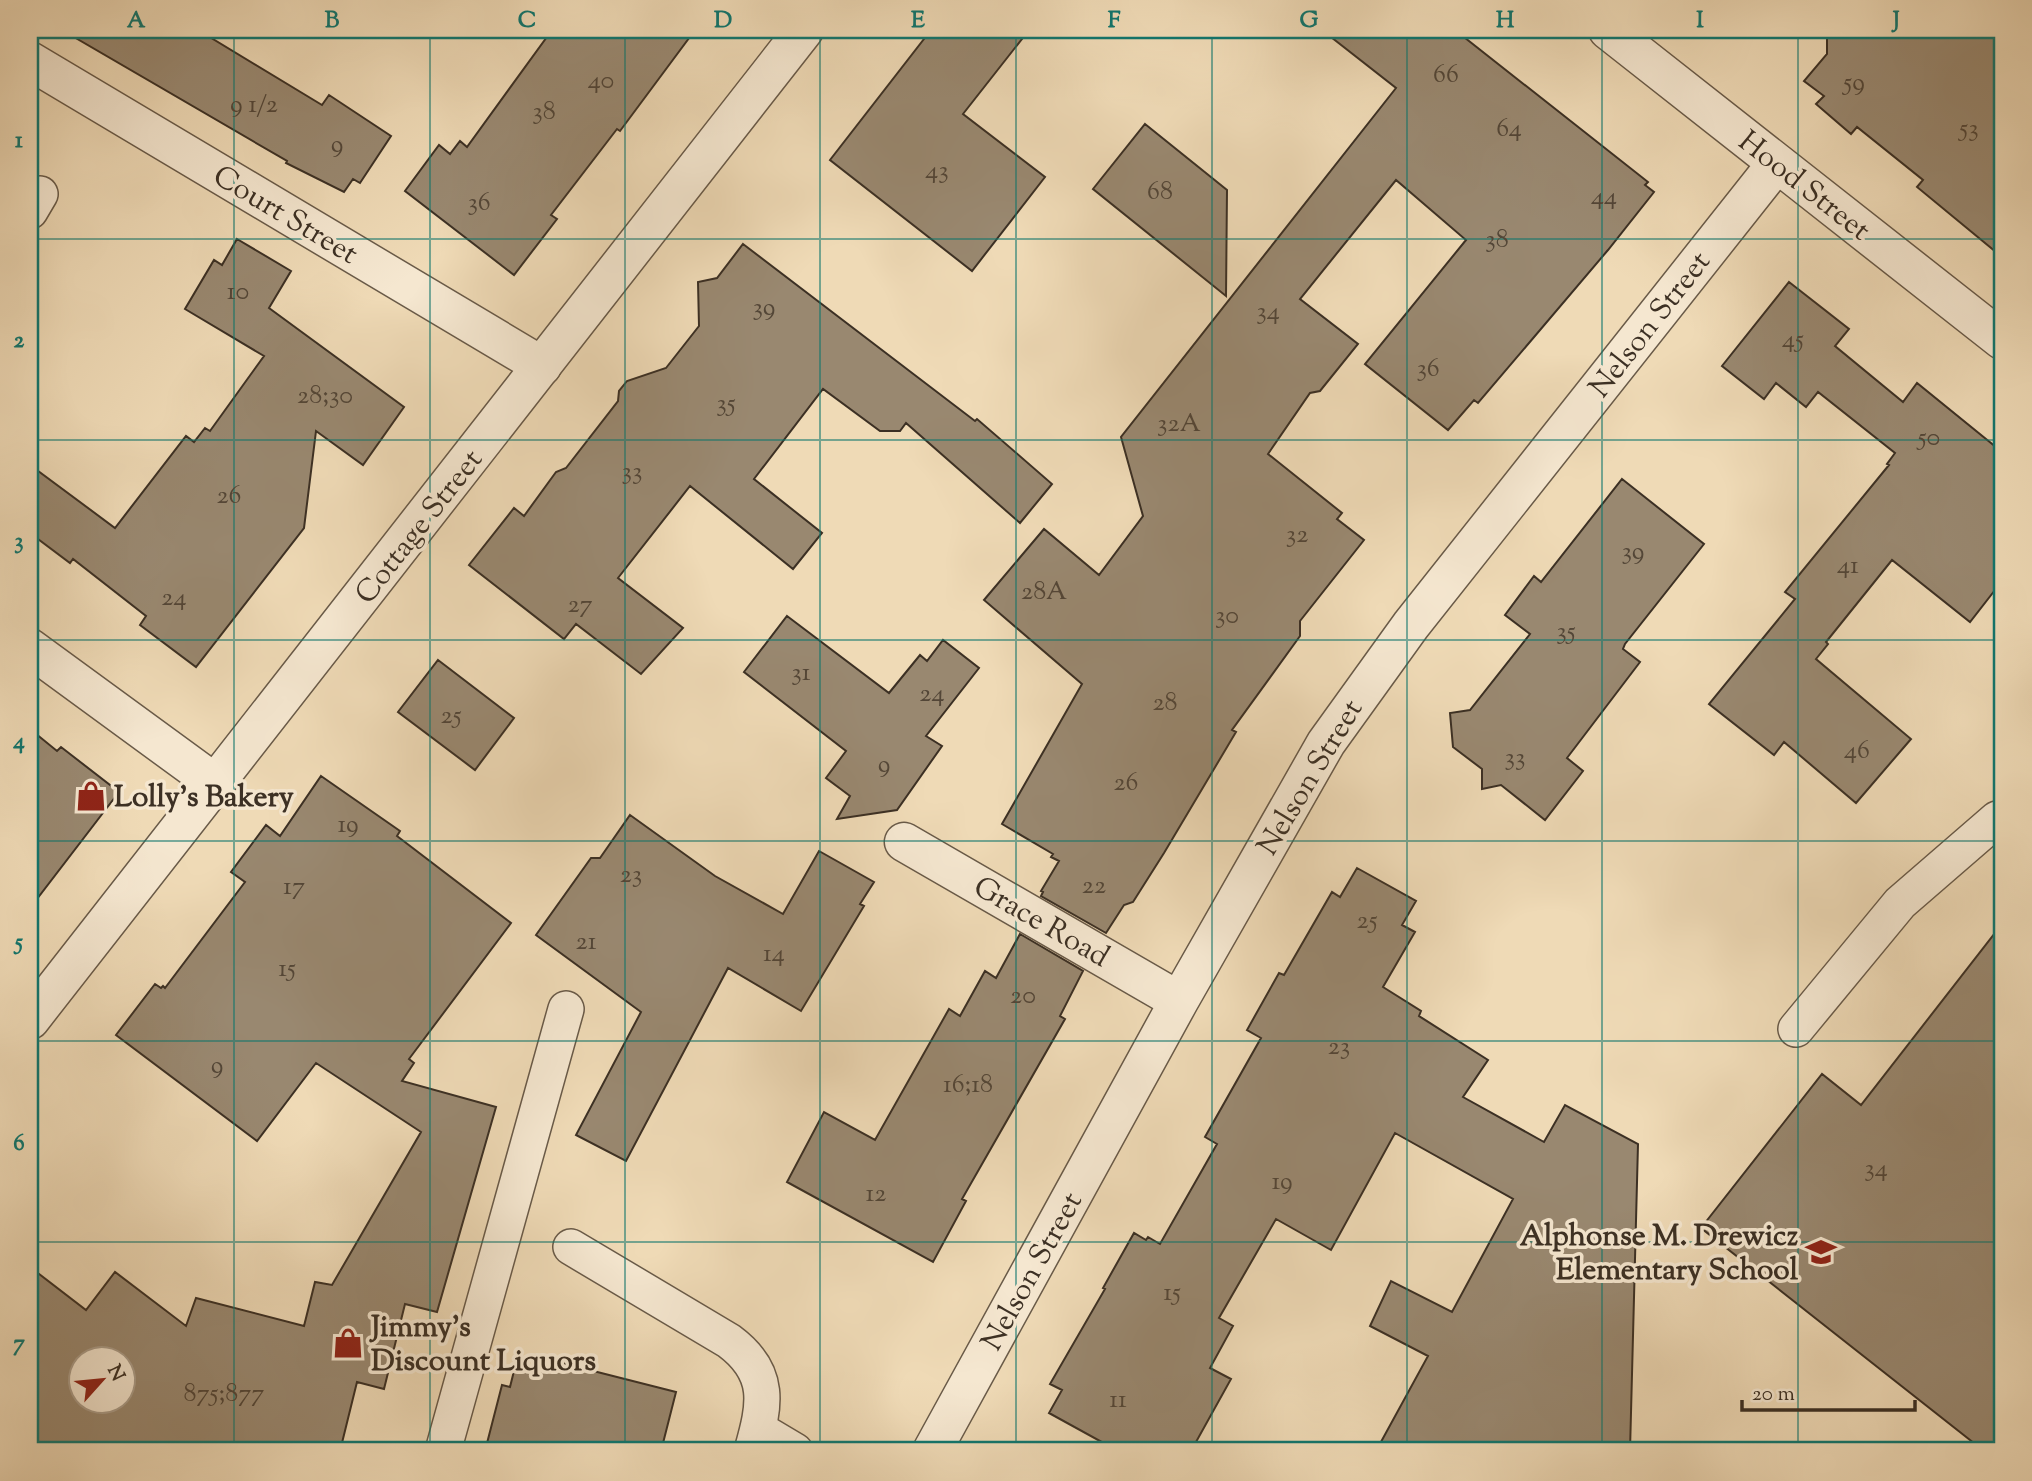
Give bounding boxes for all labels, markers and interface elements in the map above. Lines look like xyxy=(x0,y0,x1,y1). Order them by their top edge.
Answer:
text: A xyxy=(127,5,146,38)
text: B xyxy=(325,5,340,38)
text: C xyxy=(518,5,536,38)
text: D xyxy=(714,5,732,38)
text: E xyxy=(911,5,925,38)
text: F xyxy=(1108,5,1121,38)
text: G xyxy=(1300,5,1319,38)
text: H xyxy=(1496,5,1515,38)
text: I xyxy=(1696,5,1704,38)
text: J xyxy=(1891,5,1900,38)
house number: 66 xyxy=(1433,57,1459,94)
house number: 40 xyxy=(588,63,614,100)
house number: 59 xyxy=(1841,65,1865,102)
house number: 9 1/2 xyxy=(230,87,278,124)
house number: 38 xyxy=(532,94,556,131)
house number: 64 xyxy=(1496,111,1522,148)
house number: 53 xyxy=(1957,111,1979,148)
street label: Hood Street xyxy=(1728,122,1879,252)
text: 1 xyxy=(15,125,23,158)
house number: 9 xyxy=(331,127,343,164)
house number: 43 xyxy=(925,153,949,190)
street label: Court Street xyxy=(204,156,365,276)
house number: 68 xyxy=(1147,174,1173,211)
house number: 44 xyxy=(1591,179,1617,216)
house number: 36 xyxy=(467,185,491,222)
house number: 38 xyxy=(1485,222,1509,259)
street label: Nelson Street xyxy=(1580,243,1722,408)
house number: 10 xyxy=(227,274,249,311)
house number: 39 xyxy=(753,290,775,327)
house number: 34 xyxy=(1256,294,1280,331)
house number: 45 xyxy=(1782,322,1804,359)
text: 2 xyxy=(14,325,25,358)
house number: 36 xyxy=(1416,351,1440,388)
house number: 28;30 xyxy=(297,378,353,415)
house number: 35 xyxy=(716,386,736,423)
house number: 32A xyxy=(1157,406,1201,443)
house number: 50 xyxy=(1916,420,1940,457)
street label: Cottage Street xyxy=(346,441,494,614)
house number: 33 xyxy=(621,454,643,491)
house number: 26 xyxy=(216,478,242,515)
house number: 32 xyxy=(1286,517,1308,554)
text: 3 xyxy=(14,526,24,559)
house number: 39 xyxy=(1622,534,1644,571)
house number: 41 xyxy=(1837,548,1859,585)
house number: 28A xyxy=(1021,574,1067,611)
house number: 24 xyxy=(161,580,187,617)
house number: 27 xyxy=(567,587,593,624)
house number: 30 xyxy=(1215,598,1239,635)
house number: 35 xyxy=(1556,614,1576,651)
house number: 31 xyxy=(791,655,811,692)
house number: 24 xyxy=(919,676,945,713)
house number: 28 xyxy=(1152,685,1178,722)
street label: Nelson Street xyxy=(1248,692,1375,865)
house number: 25 xyxy=(440,698,462,735)
text: 4 xyxy=(12,726,25,759)
house number: 46 xyxy=(1844,733,1870,770)
house number: 33 xyxy=(1504,740,1526,777)
house number: 9 xyxy=(878,747,890,784)
house number: 26 xyxy=(1113,765,1139,802)
place label: Lolly's Bakery xyxy=(114,777,294,820)
shop icon: Lolly's Bakery xyxy=(74,779,108,813)
house number: 19 xyxy=(337,807,359,844)
house number: 23 xyxy=(620,857,642,894)
street label: Grace Road xyxy=(965,867,1117,979)
house number: 22 xyxy=(1082,868,1106,905)
house number: 17 xyxy=(283,869,305,906)
house number: 25 xyxy=(1356,903,1378,940)
house number: 21 xyxy=(575,924,597,961)
text: 5 xyxy=(13,927,23,960)
house number: 14 xyxy=(763,936,785,973)
house number: 15 xyxy=(278,951,296,988)
house number: 20 xyxy=(1010,978,1036,1015)
house number: 23 xyxy=(1328,1029,1350,1066)
house number: 9 xyxy=(211,1048,223,1085)
house number: 16;18 xyxy=(943,1067,993,1104)
text: 6 xyxy=(13,1128,25,1161)
house number: 34 xyxy=(1864,1151,1888,1188)
house number: 19 xyxy=(1271,1164,1293,1201)
house number: 12 xyxy=(865,1176,887,1213)
street label: Nelson Street xyxy=(972,1185,1095,1359)
place label: Alphonse M. Drewicz Elementary School xyxy=(1520,1216,1799,1293)
school or university icon: Alphonse M. Drewicz Elementary School xyxy=(1804,1235,1838,1269)
house number: 15 xyxy=(1163,1275,1181,1312)
place label: Jimmy's Discount Liquors xyxy=(369,1307,596,1384)
shop icon: Jimmy's Discount Liquors xyxy=(331,1326,365,1360)
text: 7 xyxy=(13,1328,25,1361)
north arrow xyxy=(66,1344,136,1414)
text: N xyxy=(99,1361,130,1386)
scale bar xyxy=(1742,1369,1915,1413)
house number: 875;877 xyxy=(184,1376,264,1413)
text: 20 m xyxy=(1752,1380,1795,1410)
house number: 11 xyxy=(1109,1382,1127,1419)

